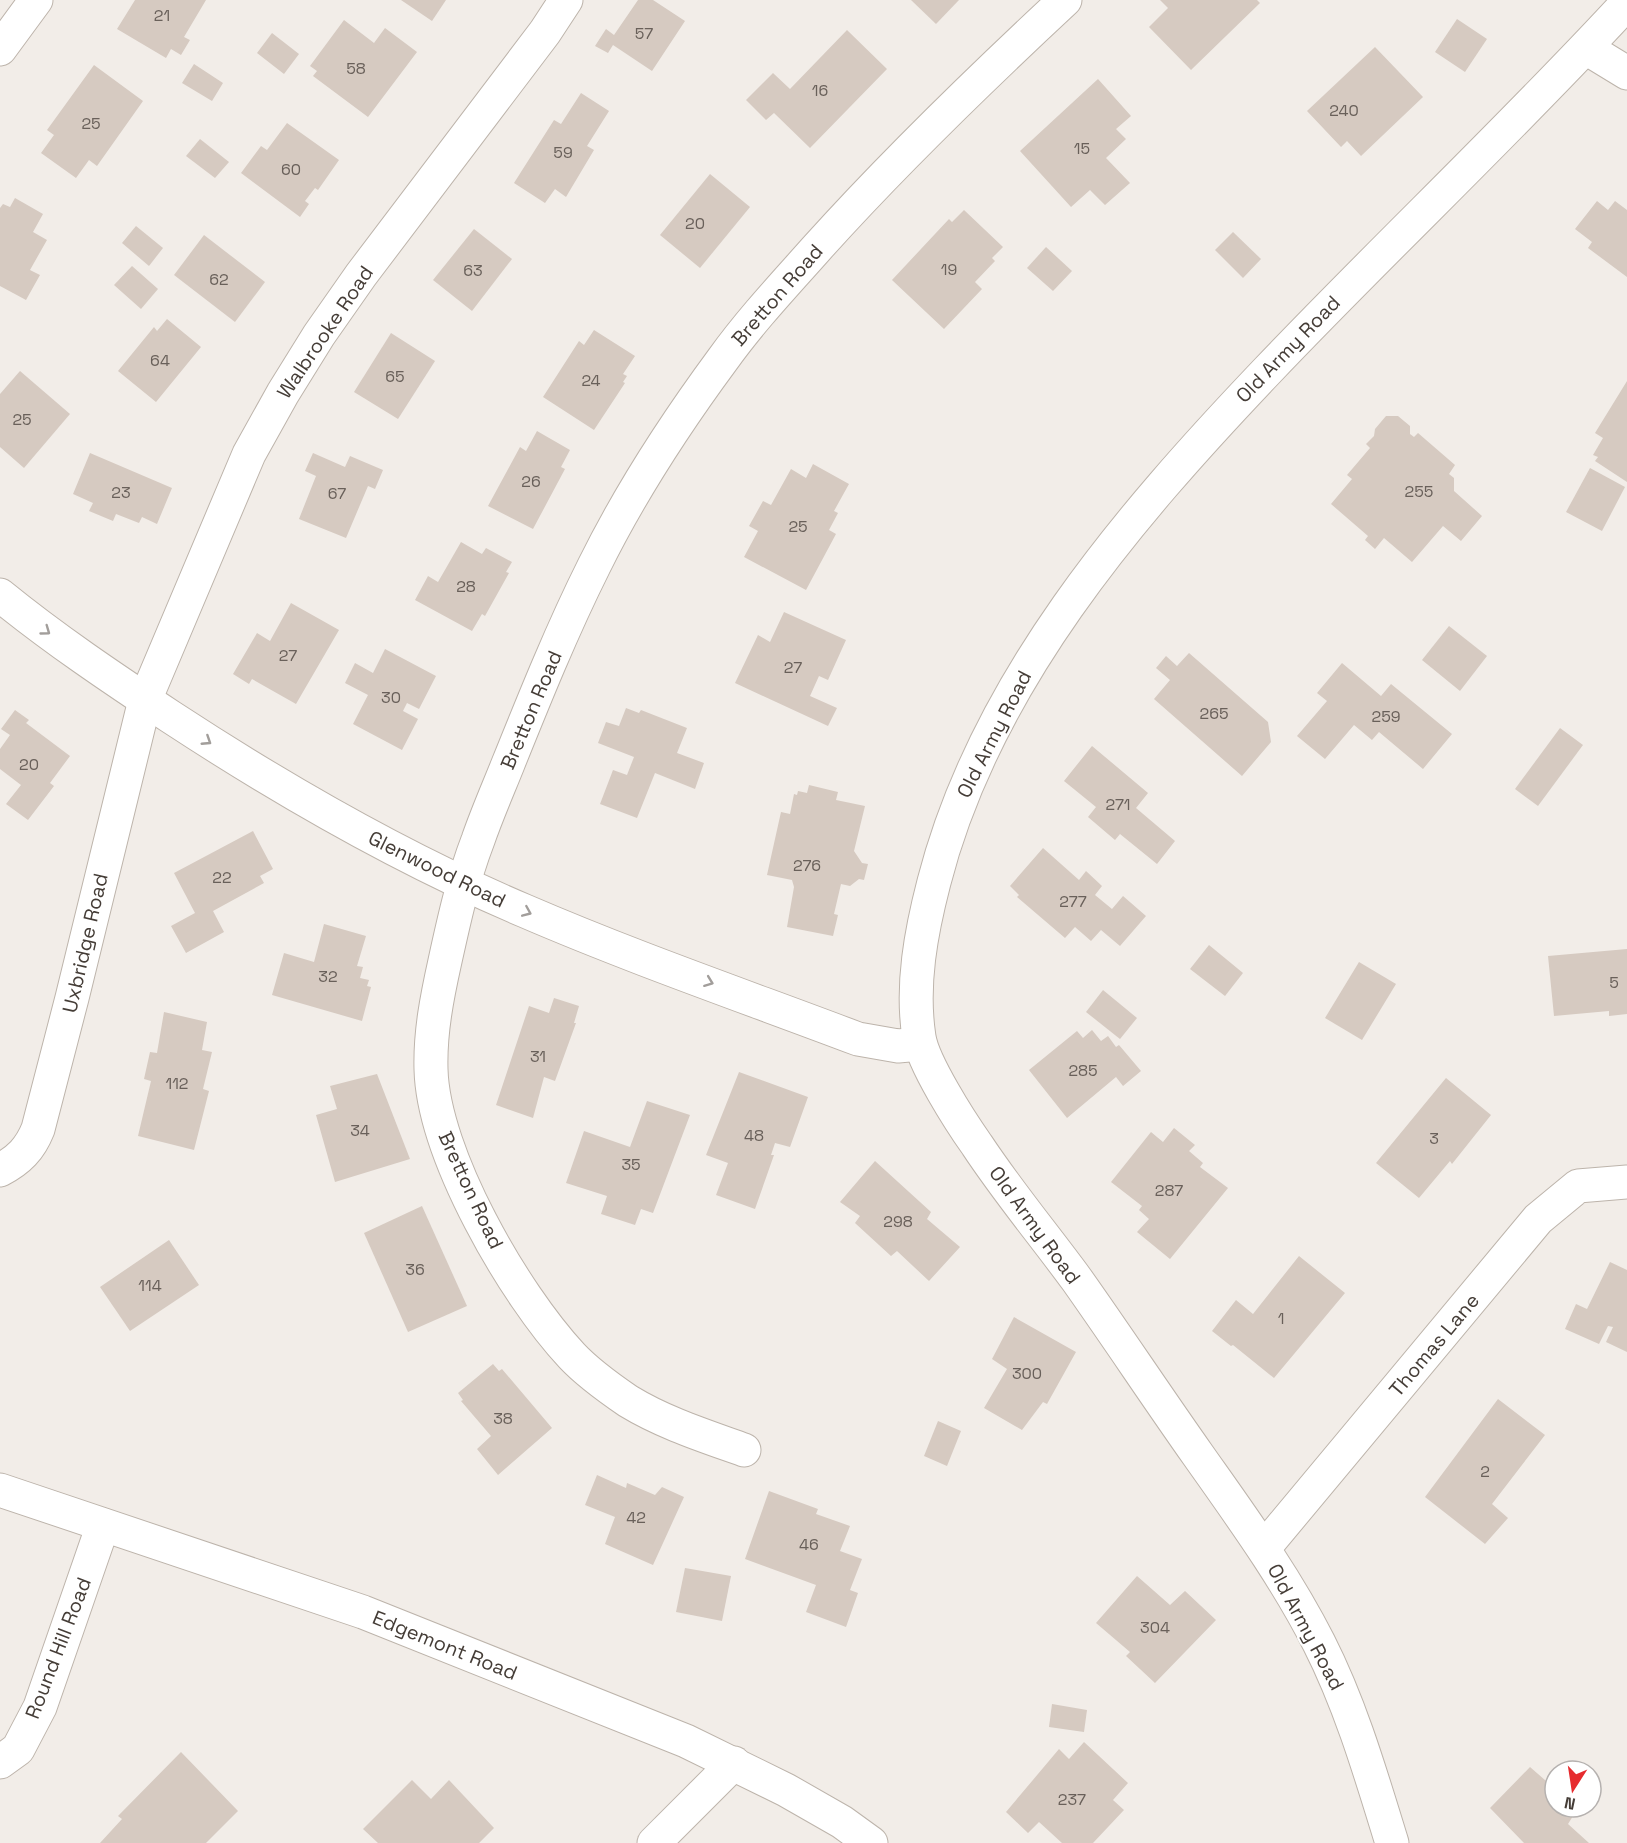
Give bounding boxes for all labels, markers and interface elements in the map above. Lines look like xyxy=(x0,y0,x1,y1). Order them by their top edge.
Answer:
house number: 21 xyxy=(154,5,170,26)
house number: 57 xyxy=(635,23,653,44)
house number: 58 xyxy=(346,58,366,79)
house number: 16 xyxy=(812,80,828,101)
house number: 240 xyxy=(1329,100,1359,121)
house number: 25 xyxy=(81,113,101,134)
house number: 15 xyxy=(1074,138,1090,159)
house number: 59 xyxy=(553,142,573,163)
house number: 60 xyxy=(281,159,301,180)
house number: 20 xyxy=(685,213,705,234)
street label: Bretton Road xyxy=(726,239,828,351)
house number: 19 xyxy=(941,259,957,280)
house number: 63 xyxy=(463,260,483,281)
street label: Walbrooke Road xyxy=(271,261,379,403)
house number: 62 xyxy=(209,269,229,290)
street label: Old Army Road xyxy=(1230,290,1346,408)
house number: 64 xyxy=(150,350,170,371)
house number: 65 xyxy=(385,366,405,387)
house number: 24 xyxy=(581,370,601,391)
house number: 25 xyxy=(12,409,32,430)
house number: 26 xyxy=(521,471,541,492)
house number: 255 xyxy=(1405,481,1433,502)
house number: 23 xyxy=(111,482,131,503)
house number: 67 xyxy=(328,483,346,504)
house number: 25 xyxy=(788,516,808,537)
house number: 28 xyxy=(456,576,476,597)
one-way arrow xyxy=(39,624,50,635)
house number: 27 xyxy=(279,645,297,666)
street label: Bretton Road xyxy=(494,647,568,773)
house number: 27 xyxy=(784,657,802,678)
street label: Old Army Road xyxy=(951,666,1037,802)
house number: 30 xyxy=(381,687,401,708)
house number: 265 xyxy=(1199,703,1229,724)
house number: 259 xyxy=(1371,706,1401,727)
one-way arrow xyxy=(200,734,211,745)
house number: 20 xyxy=(19,754,39,775)
house number: 271 xyxy=(1105,794,1131,815)
street label: Glenwood Road xyxy=(364,824,510,914)
house number: 276 xyxy=(793,855,821,876)
house number: 22 xyxy=(212,867,232,888)
street label: Uxbridge Road xyxy=(56,871,114,1015)
house number: 277 xyxy=(1059,891,1087,912)
one-way arrow xyxy=(520,905,531,917)
house number: 32 xyxy=(318,966,338,987)
house number: 5 xyxy=(1609,972,1619,993)
one-way arrow xyxy=(703,975,713,988)
house number: 31 xyxy=(530,1046,546,1067)
house number: 285 xyxy=(1068,1060,1098,1081)
house number: 112 xyxy=(165,1073,189,1094)
house number: 34 xyxy=(350,1120,370,1141)
house number: 48 xyxy=(744,1125,764,1146)
street label: Bretton Road xyxy=(432,1127,510,1253)
house number: 3 xyxy=(1429,1128,1439,1149)
house number: 35 xyxy=(621,1154,641,1175)
street label: Old Army Road xyxy=(983,1161,1087,1289)
house number: 287 xyxy=(1155,1180,1183,1201)
house number: 298 xyxy=(883,1211,913,1232)
house number: 36 xyxy=(405,1259,425,1280)
house number: 114 xyxy=(138,1275,162,1296)
street label: Thomas Lane xyxy=(1383,1288,1485,1402)
house number: 1 xyxy=(1278,1308,1284,1329)
house number: 300 xyxy=(1012,1363,1042,1384)
house number: 38 xyxy=(493,1408,513,1429)
house number: 2 xyxy=(1480,1461,1490,1482)
house number: 42 xyxy=(626,1507,646,1528)
house number: 46 xyxy=(799,1534,819,1555)
street label: Old Army Road xyxy=(1262,1559,1350,1695)
street label: Round Hill Road xyxy=(19,1574,97,1722)
street label: Edgemont Road xyxy=(369,1604,521,1686)
house number: 304 xyxy=(1140,1617,1170,1638)
north arrow xyxy=(1543,1759,1603,1819)
house number: 237 xyxy=(1058,1789,1086,1810)
text: N xyxy=(1563,1792,1577,1815)

